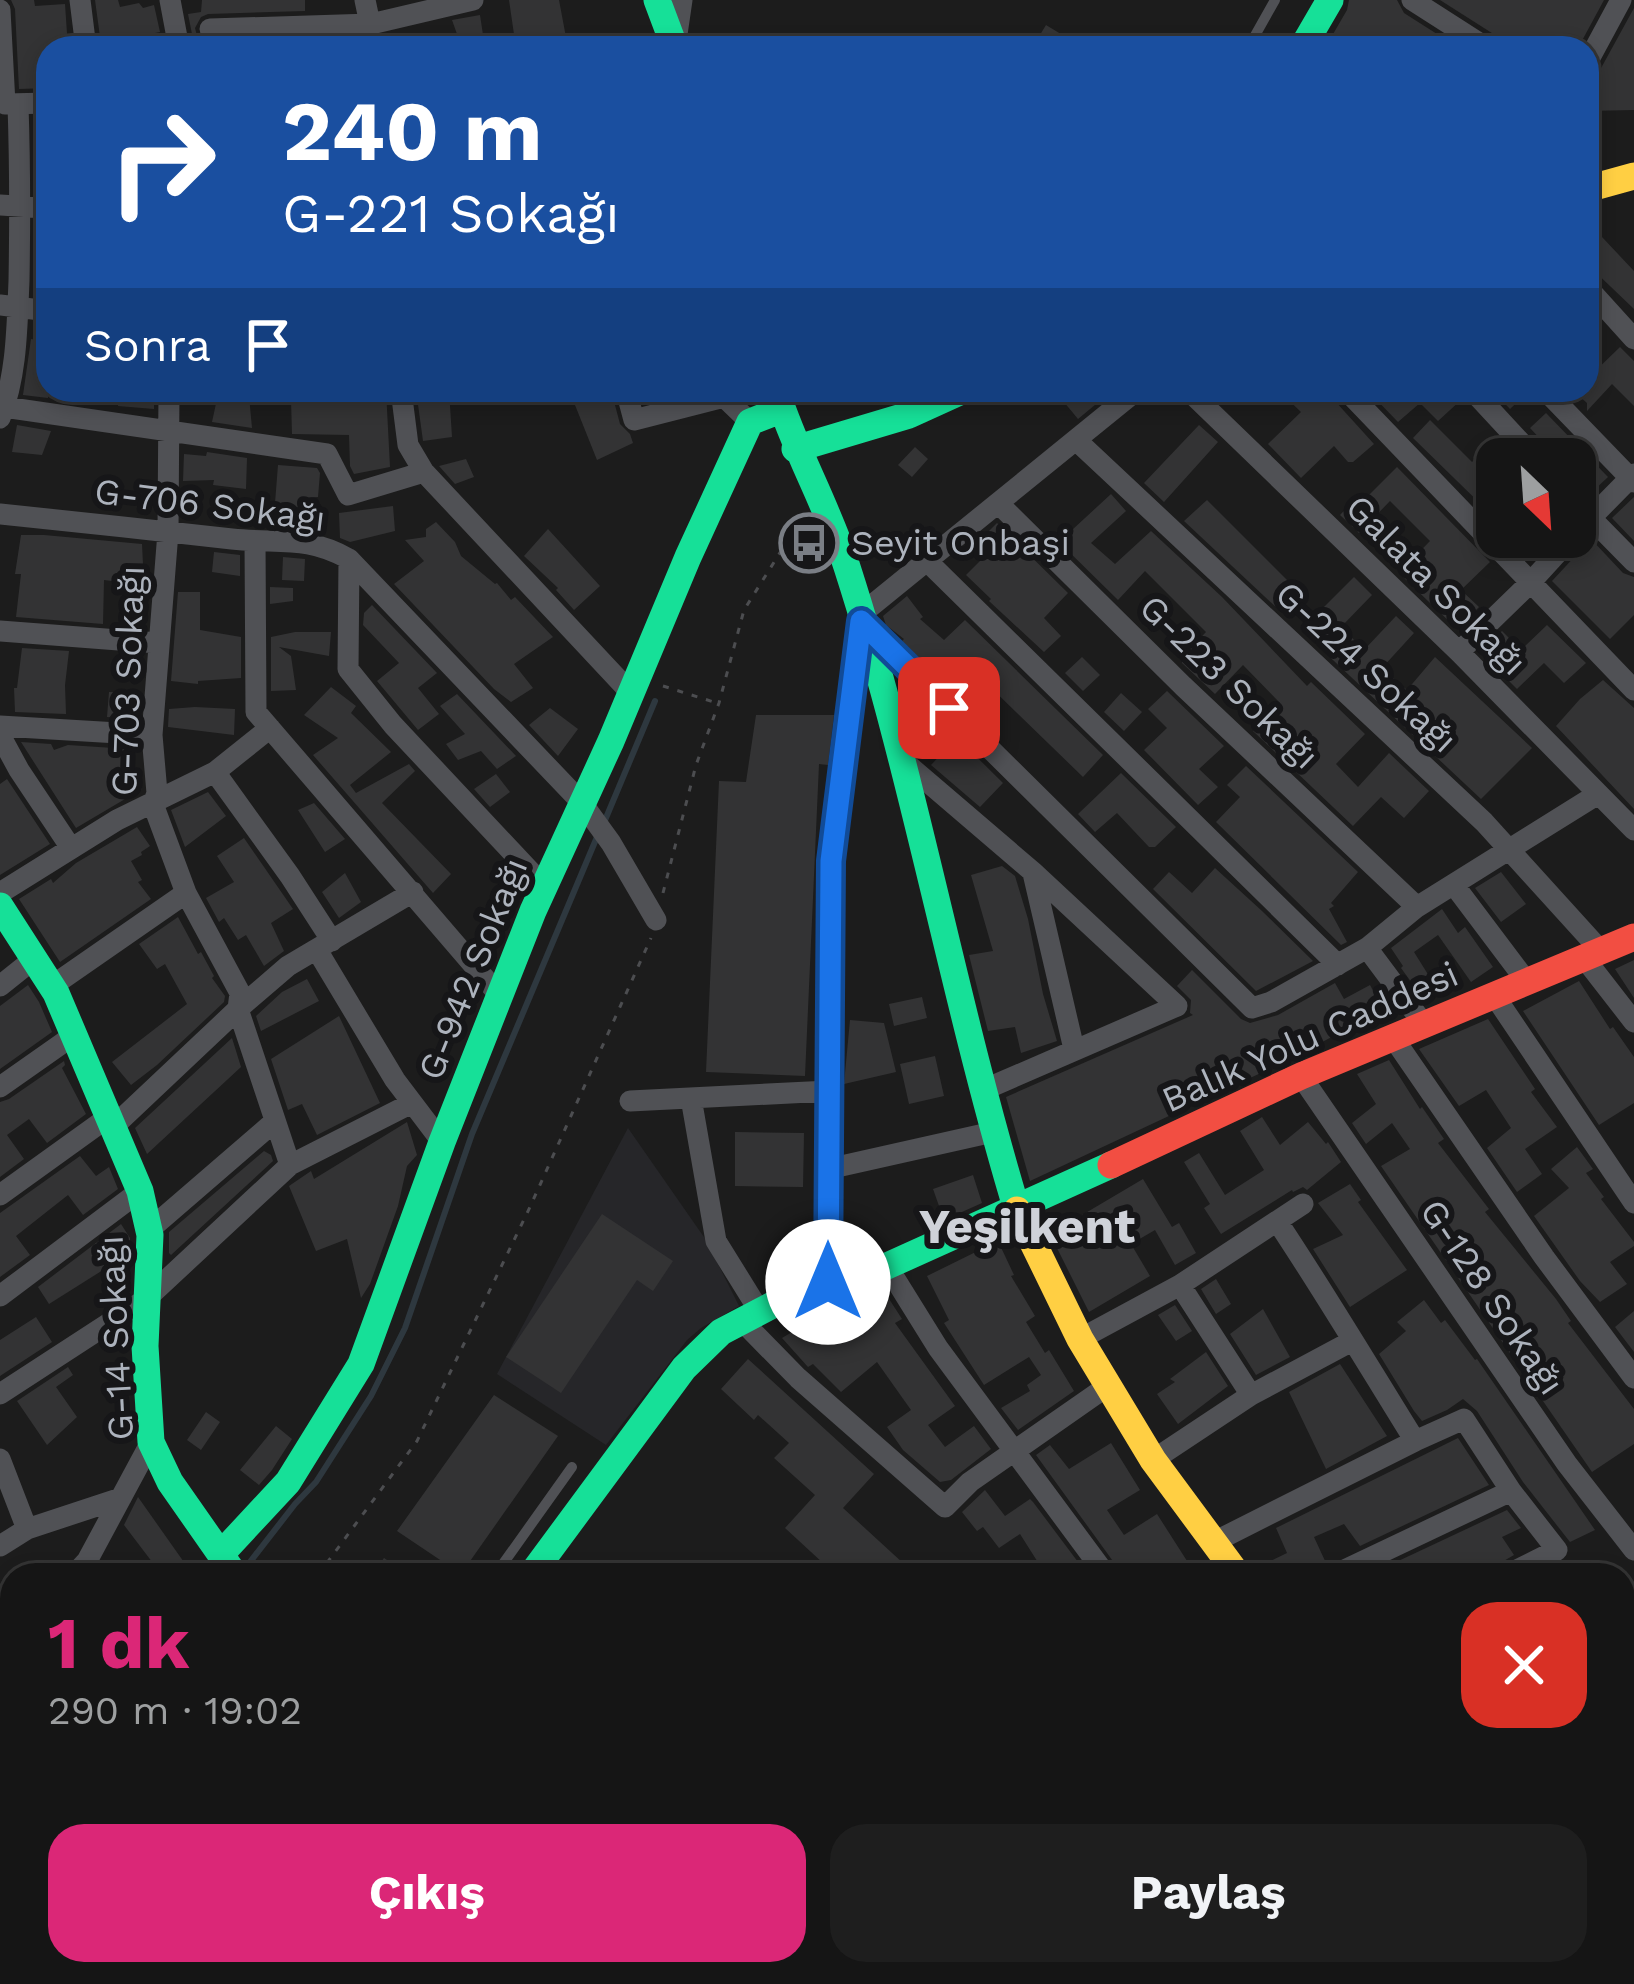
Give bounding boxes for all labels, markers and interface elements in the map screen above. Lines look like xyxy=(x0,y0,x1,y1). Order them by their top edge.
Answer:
text: 240 m xyxy=(282,82,543,180)
icon: right xyxy=(84,84,240,240)
text: G-221 Sokağı xyxy=(282,182,620,245)
icon: arrive xyxy=(235,312,301,378)
text: Sonra xyxy=(84,319,211,372)
north arrow xyxy=(1476,438,1596,558)
map controls xyxy=(1476,438,1596,558)
street label: G-706 Sokağı xyxy=(92,470,328,540)
street label: Galata Sokağı xyxy=(1337,486,1535,684)
bus stop icon: Seyit Onbaşi xyxy=(778,512,840,574)
place label: Seyit Onbaşi xyxy=(851,522,1070,564)
street label: G-703 Sokağı xyxy=(103,565,153,797)
street label: G-224 Sokağı xyxy=(1267,573,1465,761)
street label: G-223 Sokağı xyxy=(1131,586,1327,778)
pin xyxy=(898,657,1000,759)
icon: arrive xyxy=(916,675,982,741)
street label: G-942 Sokağı xyxy=(409,852,537,1086)
street label: Balık Yolu Caddesi xyxy=(1156,953,1464,1121)
street label: G-128 Sokağı xyxy=(1411,1191,1573,1403)
district label: Yeşilkent xyxy=(919,1198,1135,1255)
position arrow xyxy=(765,1219,891,1345)
street label: G-14 Sokağı xyxy=(90,1234,142,1442)
text: 1 dk xyxy=(48,1601,190,1685)
button: close xyxy=(1461,1602,1587,1728)
text: 290 m · 19:02 xyxy=(48,1688,302,1733)
button: Çıkış xyxy=(48,1824,806,1962)
button: Paylaş xyxy=(830,1824,1587,1962)

